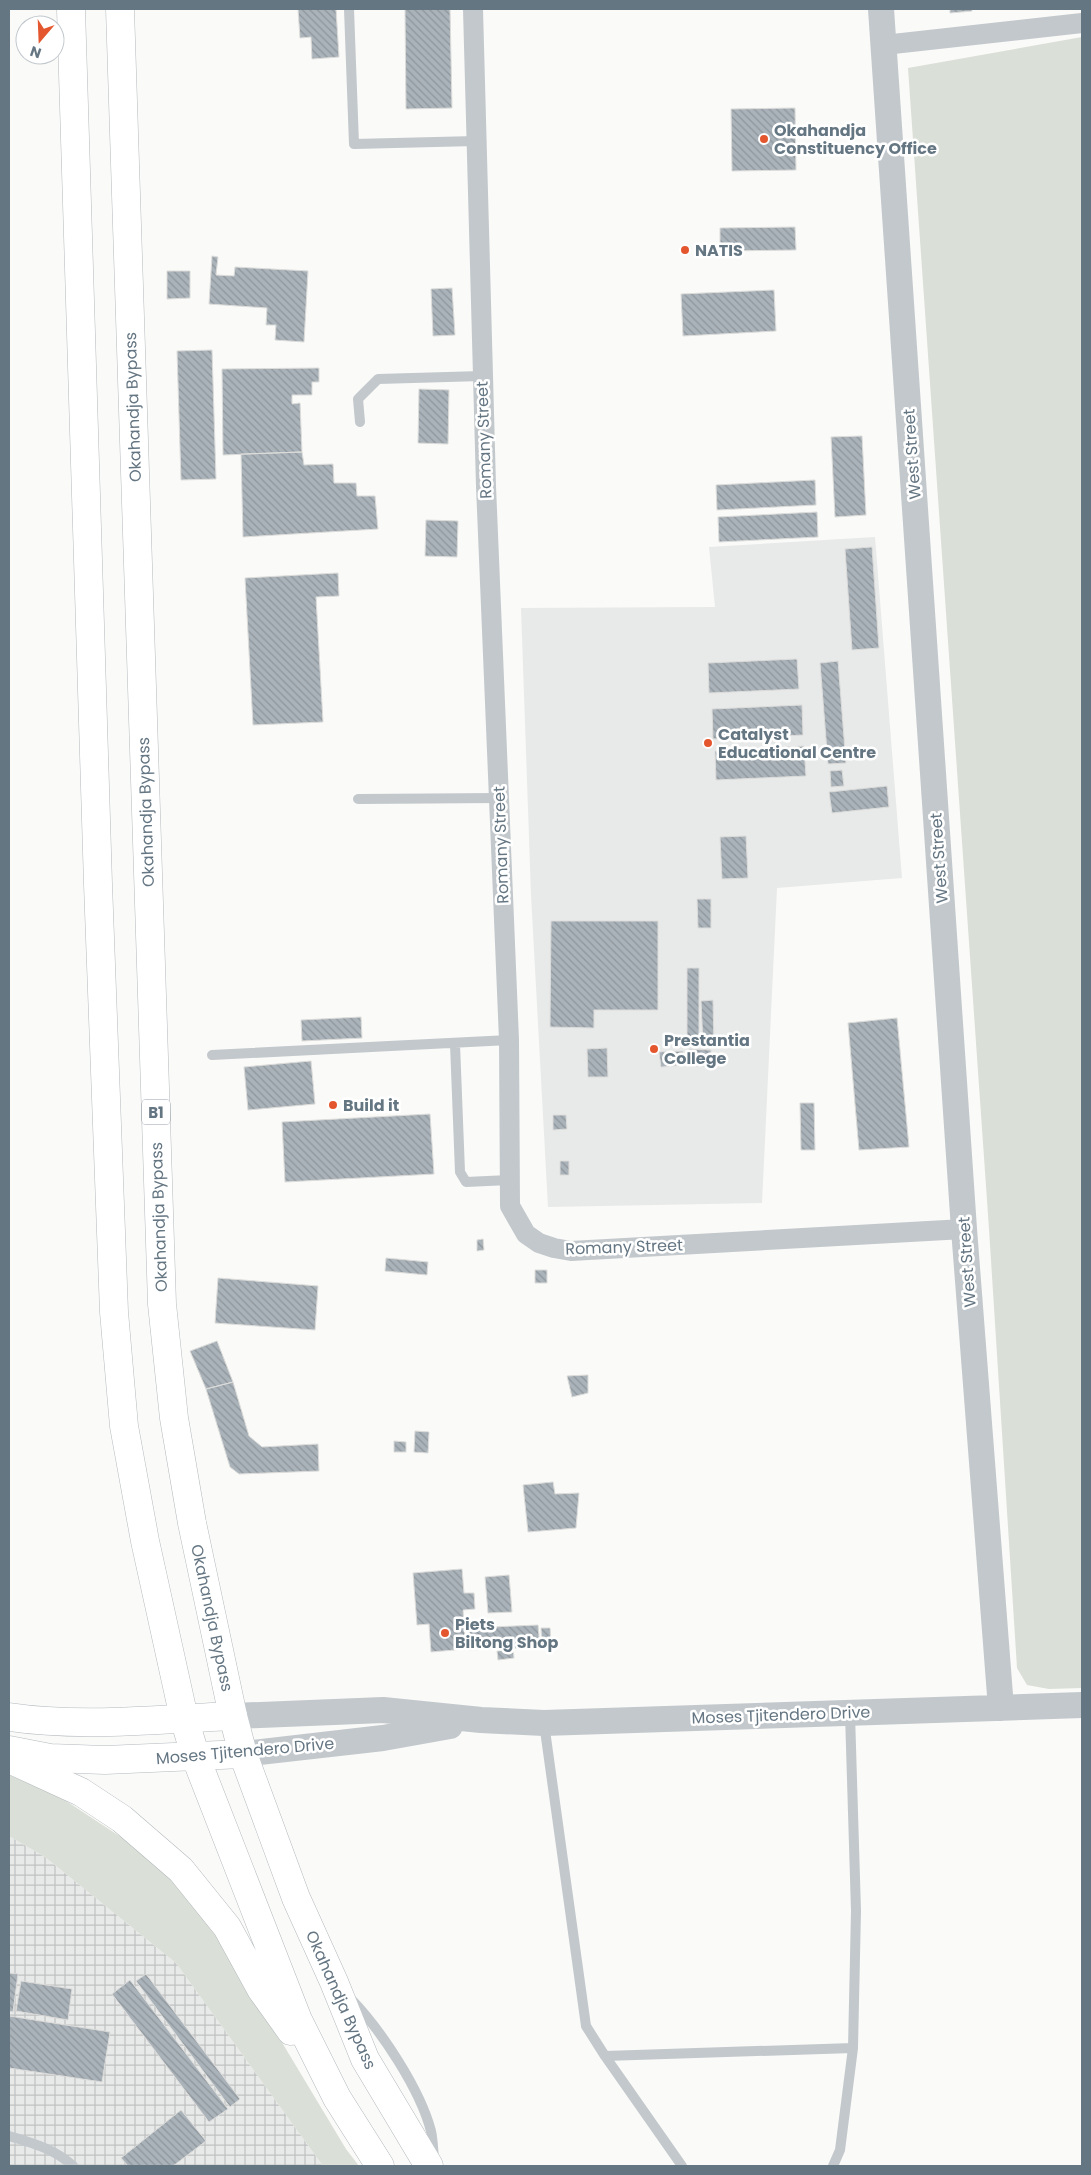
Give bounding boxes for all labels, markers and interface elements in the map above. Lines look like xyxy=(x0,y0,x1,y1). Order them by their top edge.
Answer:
north arrow xyxy=(15,15,65,65)
text: N xyxy=(28,41,44,63)
place label: Okahandja Constituency Office xyxy=(774,119,937,160)
marker: Okahandja Constituency Office xyxy=(758,133,770,145)
place label: NATIS xyxy=(695,239,743,262)
marker: NATIS xyxy=(679,244,691,256)
street label: Okahandja Bypass xyxy=(119,332,147,482)
street label: Romany Street xyxy=(470,381,498,499)
street label: West Street xyxy=(897,408,927,500)
place label: Catalyst Educational Centre xyxy=(718,723,876,764)
street label: Okahandja Bypass xyxy=(132,737,160,887)
marker: Catalyst Educational Centre xyxy=(702,737,714,749)
street label: Romany Street xyxy=(487,786,515,904)
street label: West Street xyxy=(924,812,954,904)
place label: Prestantia College xyxy=(664,1029,750,1070)
marker: Prestantia College xyxy=(648,1043,660,1055)
place label: Build it xyxy=(343,1094,399,1117)
marker: Build it xyxy=(327,1099,339,1111)
road number: B1 xyxy=(142,1100,170,1124)
street label: Okahandja Bypass xyxy=(145,1142,173,1292)
street label: West Street xyxy=(952,1216,982,1308)
street label: Romany Street xyxy=(565,1233,683,1261)
street label: Okahandja Bypass xyxy=(185,1542,239,1694)
place label: Piets Biltong Shop xyxy=(455,1613,559,1654)
marker: Piets Biltong Shop xyxy=(439,1627,451,1639)
street label: Moses Tjitendero Drive xyxy=(691,1700,871,1730)
street label: Moses Tjitendero Drive xyxy=(155,1732,335,1770)
street label: Okahandja Bypass xyxy=(300,1927,382,2073)

